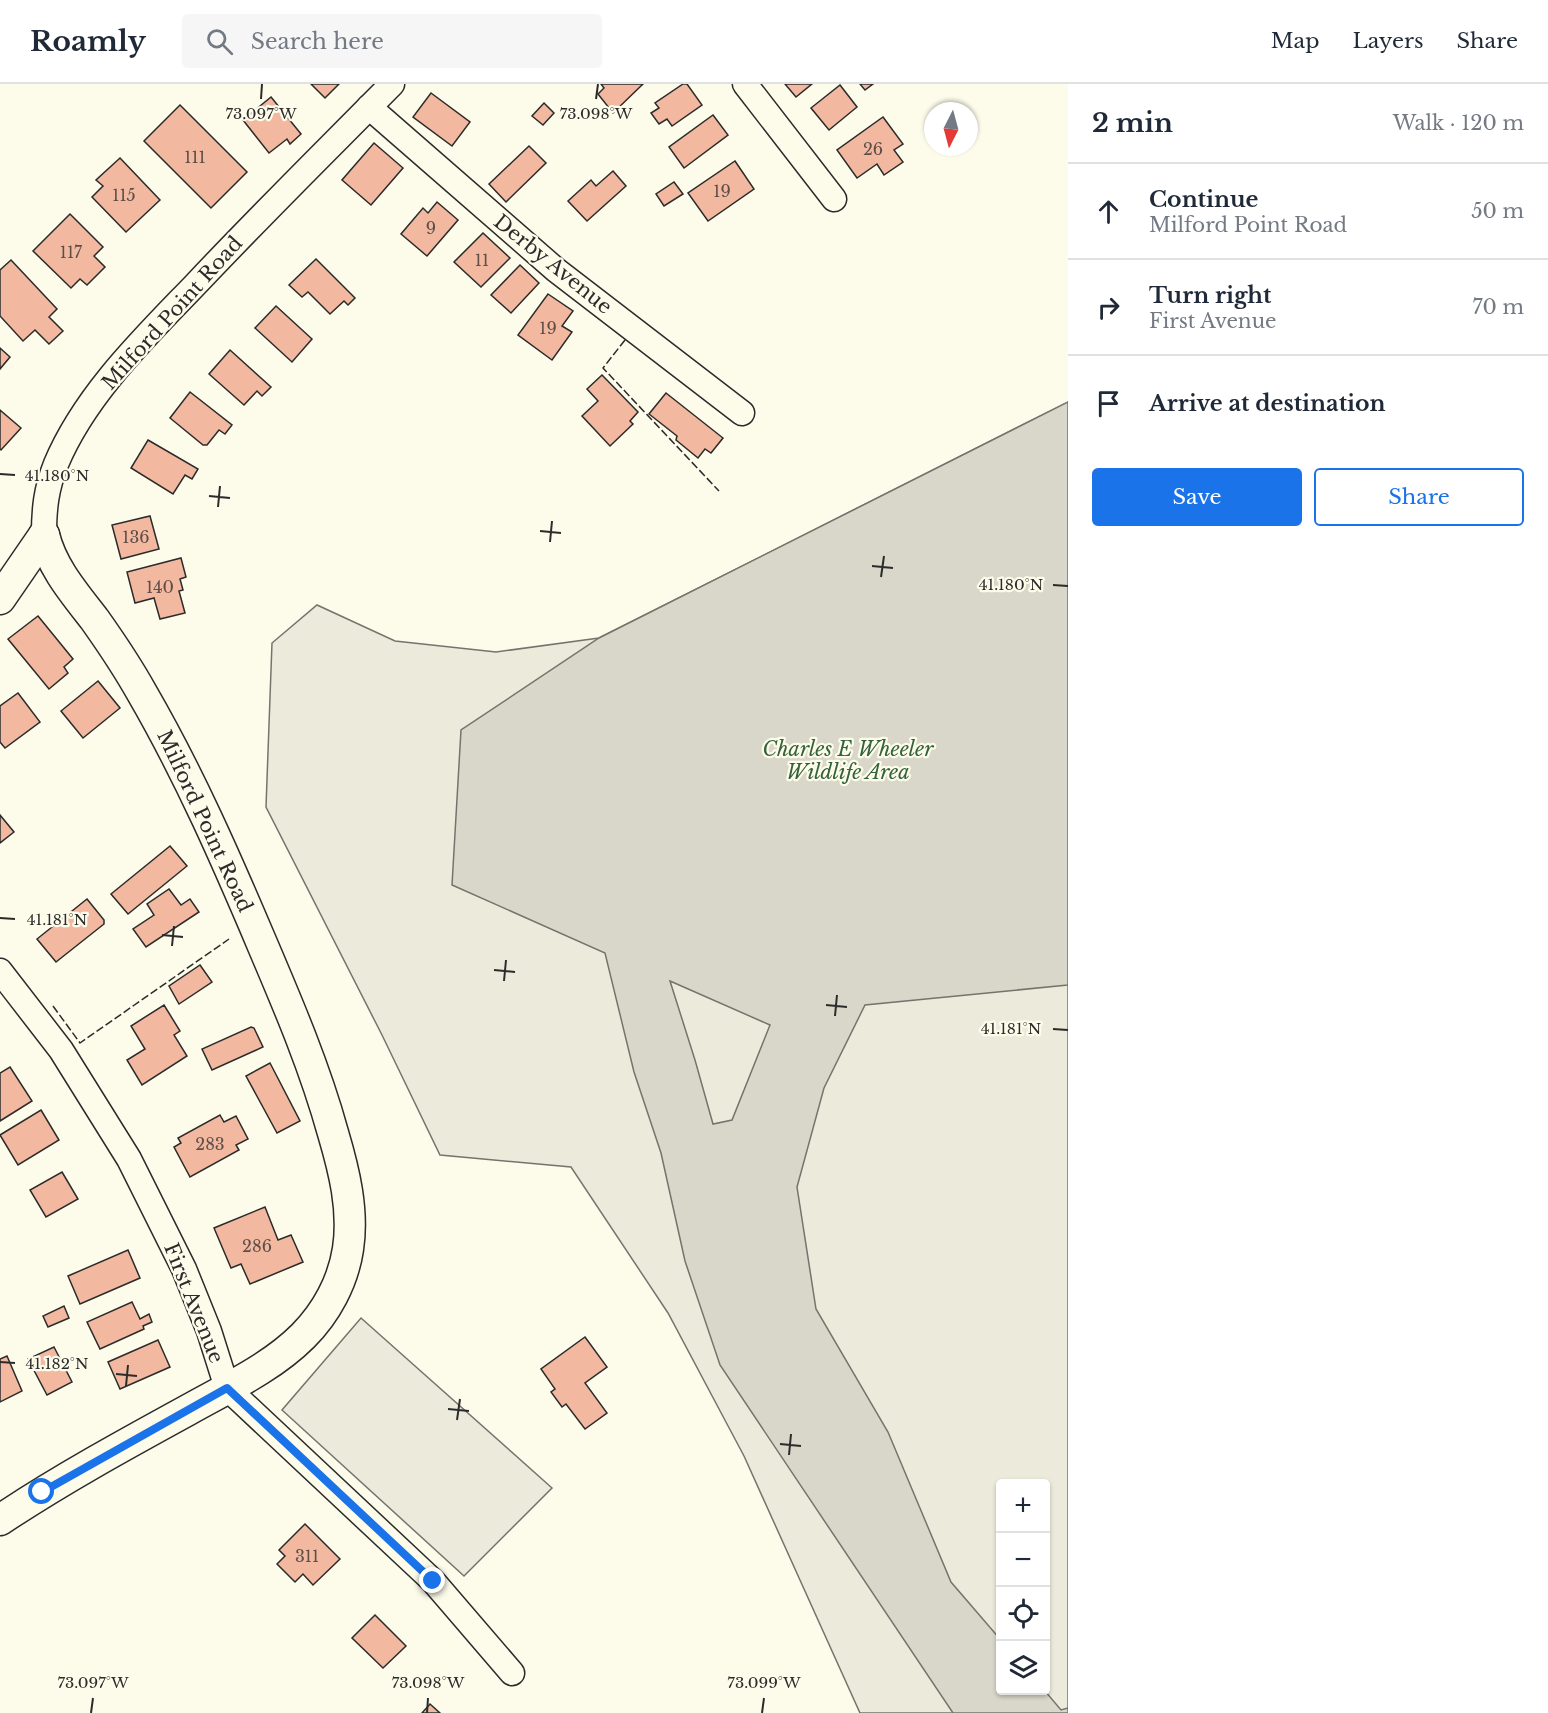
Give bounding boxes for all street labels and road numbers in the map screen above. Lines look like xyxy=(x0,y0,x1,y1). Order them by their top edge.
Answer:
street label: Derby Avenue xyxy=(489,209,617,319)
street label: Milford Point Road xyxy=(97,231,247,395)
street label: Milford Point Road xyxy=(152,726,258,916)
street label: First Avenue xyxy=(159,1239,229,1367)

